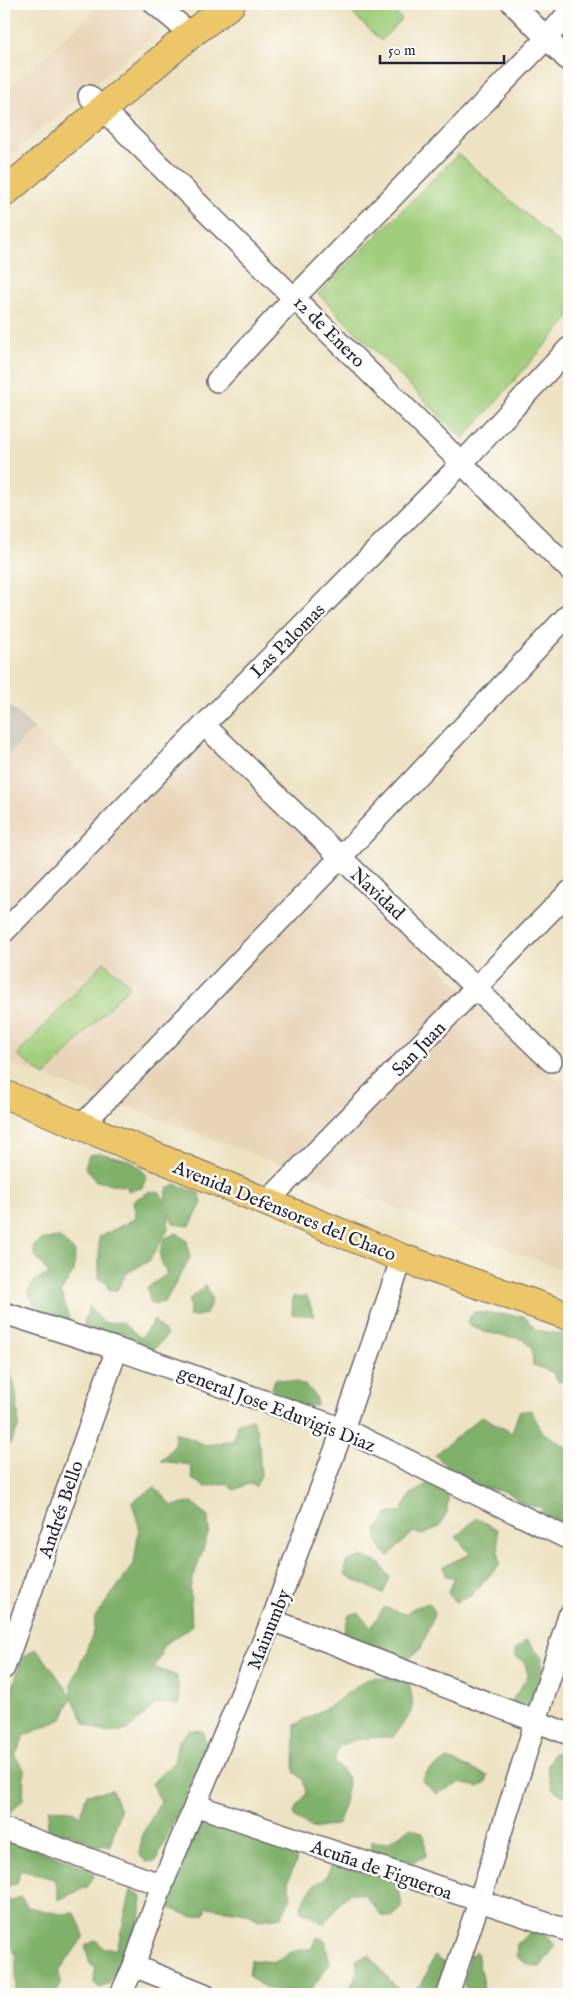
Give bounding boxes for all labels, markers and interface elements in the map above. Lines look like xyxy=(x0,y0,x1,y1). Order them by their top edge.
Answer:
scale bar xyxy=(380,32,504,64)
text: 50 m xyxy=(388,41,416,60)
street label: 12 de Enero xyxy=(287,291,370,374)
street label: Las Palomas xyxy=(246,599,331,684)
street label: Navidad xyxy=(344,863,410,926)
street label: San Juan xyxy=(387,1017,452,1082)
street label: Avenida Defensores del Chaco xyxy=(168,1156,399,1268)
street label: general Jose Eduvigis Diaz xyxy=(174,1361,379,1459)
street label: Andrés Bello xyxy=(34,1458,90,1562)
street label: Mainumby xyxy=(243,1585,297,1674)
street label: Acuña de Figueroa xyxy=(307,1835,456,1907)

